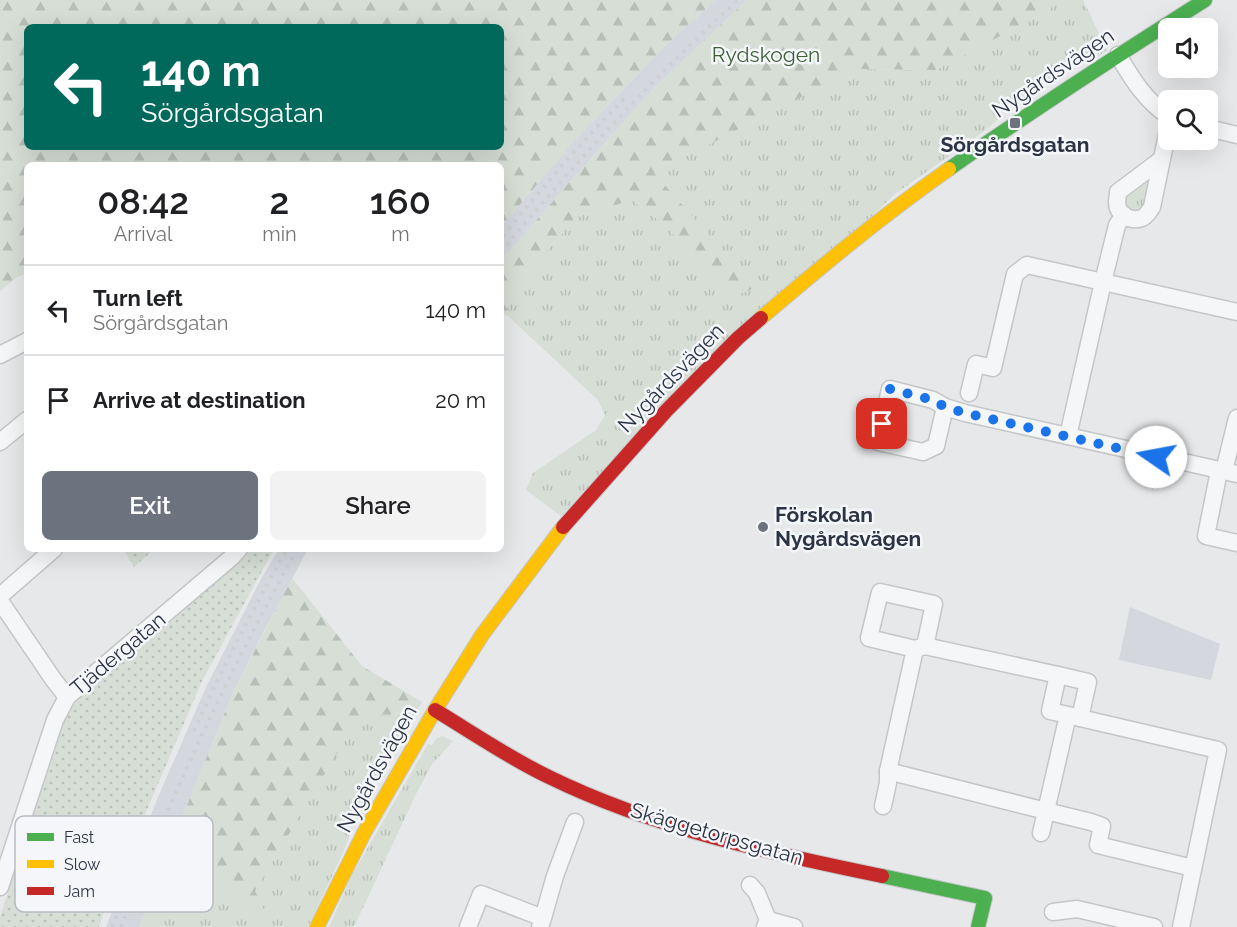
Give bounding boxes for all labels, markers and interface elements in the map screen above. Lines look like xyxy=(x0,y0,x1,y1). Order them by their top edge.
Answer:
map controls xyxy=(1158,18,1218,150)
button: sound xyxy=(1158,18,1218,78)
street label: Nygårdsvägen xyxy=(987,23,1118,123)
park label: Rydskogen xyxy=(712,42,820,67)
text: 140 m xyxy=(141,47,261,96)
icon: left xyxy=(42,48,120,126)
button: search xyxy=(1158,90,1218,150)
text: Sörgårdsgatan xyxy=(141,97,324,128)
marker: Sörgårdsgatan xyxy=(1008,116,1022,130)
place label: Sörgårdsgatan xyxy=(941,132,1090,157)
text: 08:42 xyxy=(97,180,189,222)
text: 2 xyxy=(270,180,289,222)
text: 160 xyxy=(370,180,431,222)
text: Arrival xyxy=(114,222,172,246)
text: min xyxy=(262,222,297,246)
text: m xyxy=(391,222,410,246)
text: Turn left xyxy=(93,285,183,311)
icon: left xyxy=(42,294,75,327)
text: 140 m xyxy=(425,297,486,323)
text: Sörgårdsgatan xyxy=(93,311,228,335)
street label: Nygårdsvägen xyxy=(612,318,729,437)
icon: arrive xyxy=(42,384,75,417)
text: Arrive at destination xyxy=(93,387,306,413)
text: 20 m xyxy=(435,387,486,413)
pin xyxy=(856,398,907,449)
icon: arrive xyxy=(865,407,898,440)
position arrow xyxy=(1124,425,1188,489)
button: Exit xyxy=(42,471,258,540)
button: Share xyxy=(270,471,486,540)
place label: Förskolan Nygårdsvägen xyxy=(775,502,921,551)
marker: Förskolan Nygårdsvägen xyxy=(756,520,770,534)
street label: Tjädergatan xyxy=(65,607,170,701)
street label: Nygårdsvägen xyxy=(331,701,422,837)
street label: Skäggetorpsgatan xyxy=(628,797,806,870)
legend xyxy=(15,816,213,912)
text: Fast xyxy=(64,828,95,847)
text: Slow xyxy=(64,855,100,874)
text: Jam xyxy=(64,882,95,901)

